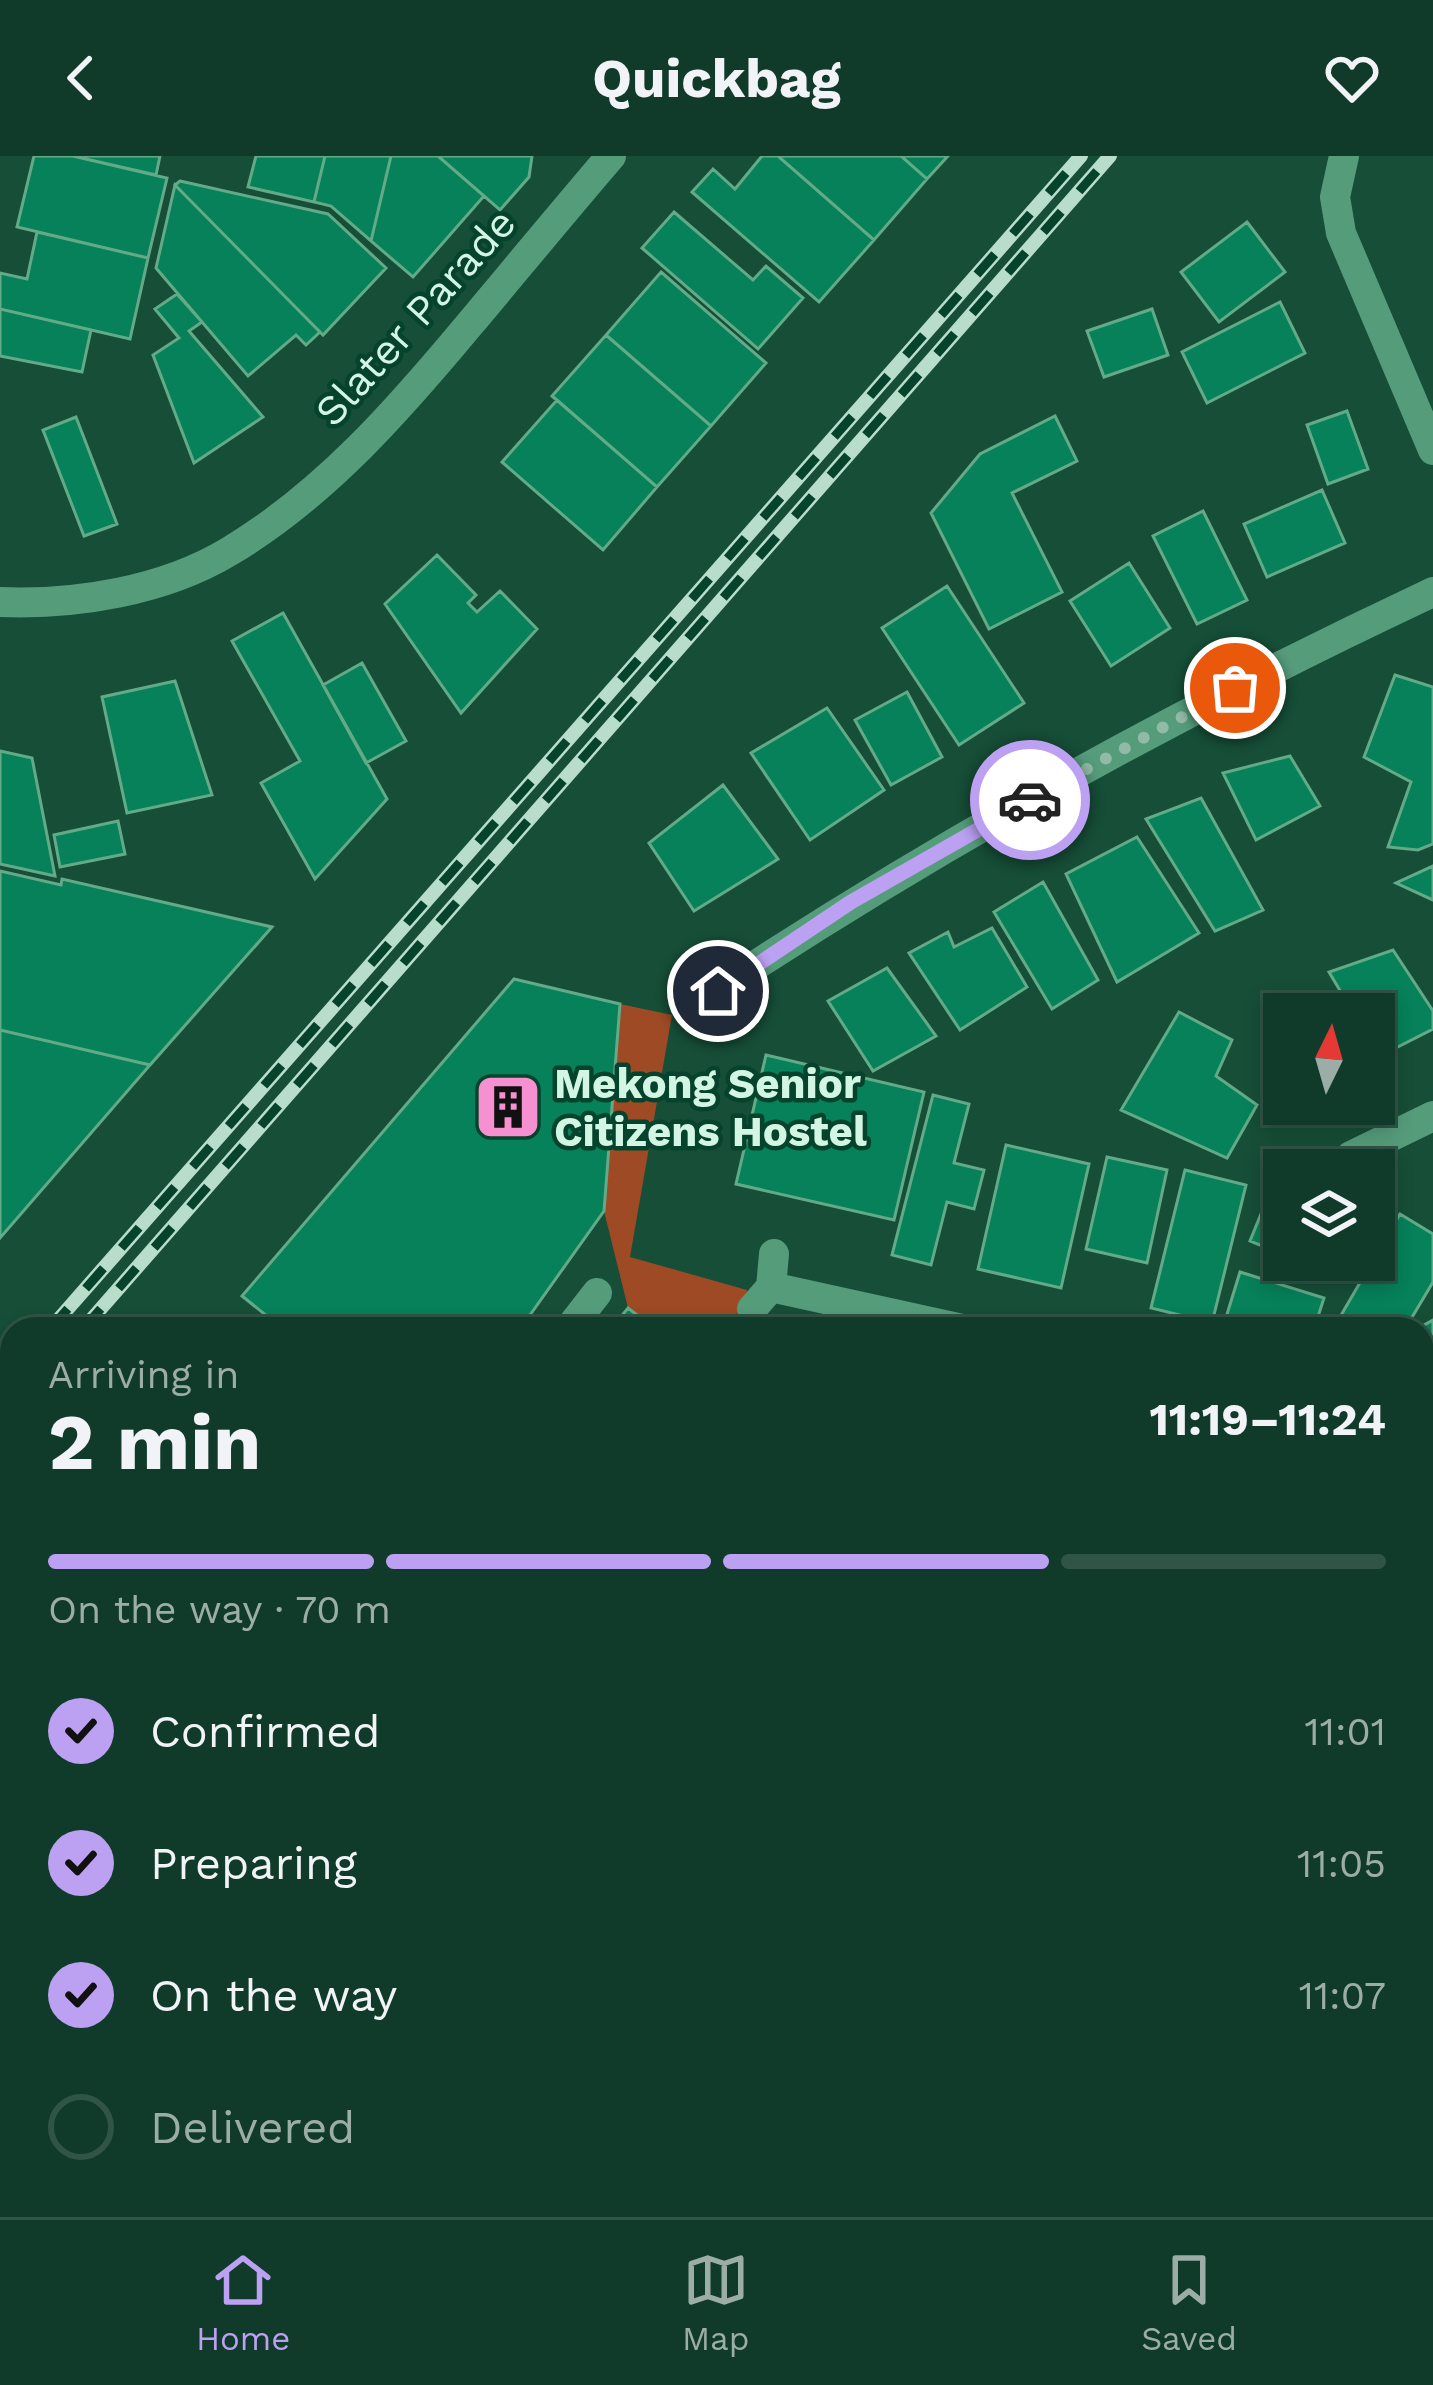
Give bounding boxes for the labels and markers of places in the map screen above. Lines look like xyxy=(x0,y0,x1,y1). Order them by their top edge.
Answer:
pin xyxy=(1184,637,1286,739)
pin xyxy=(667,940,769,1042)
place label: Mekong Senior Citizens Hostel xyxy=(554,1059,867,1156)
building icon: Mekong Senior Citizens Hostel xyxy=(473,1072,543,1142)

